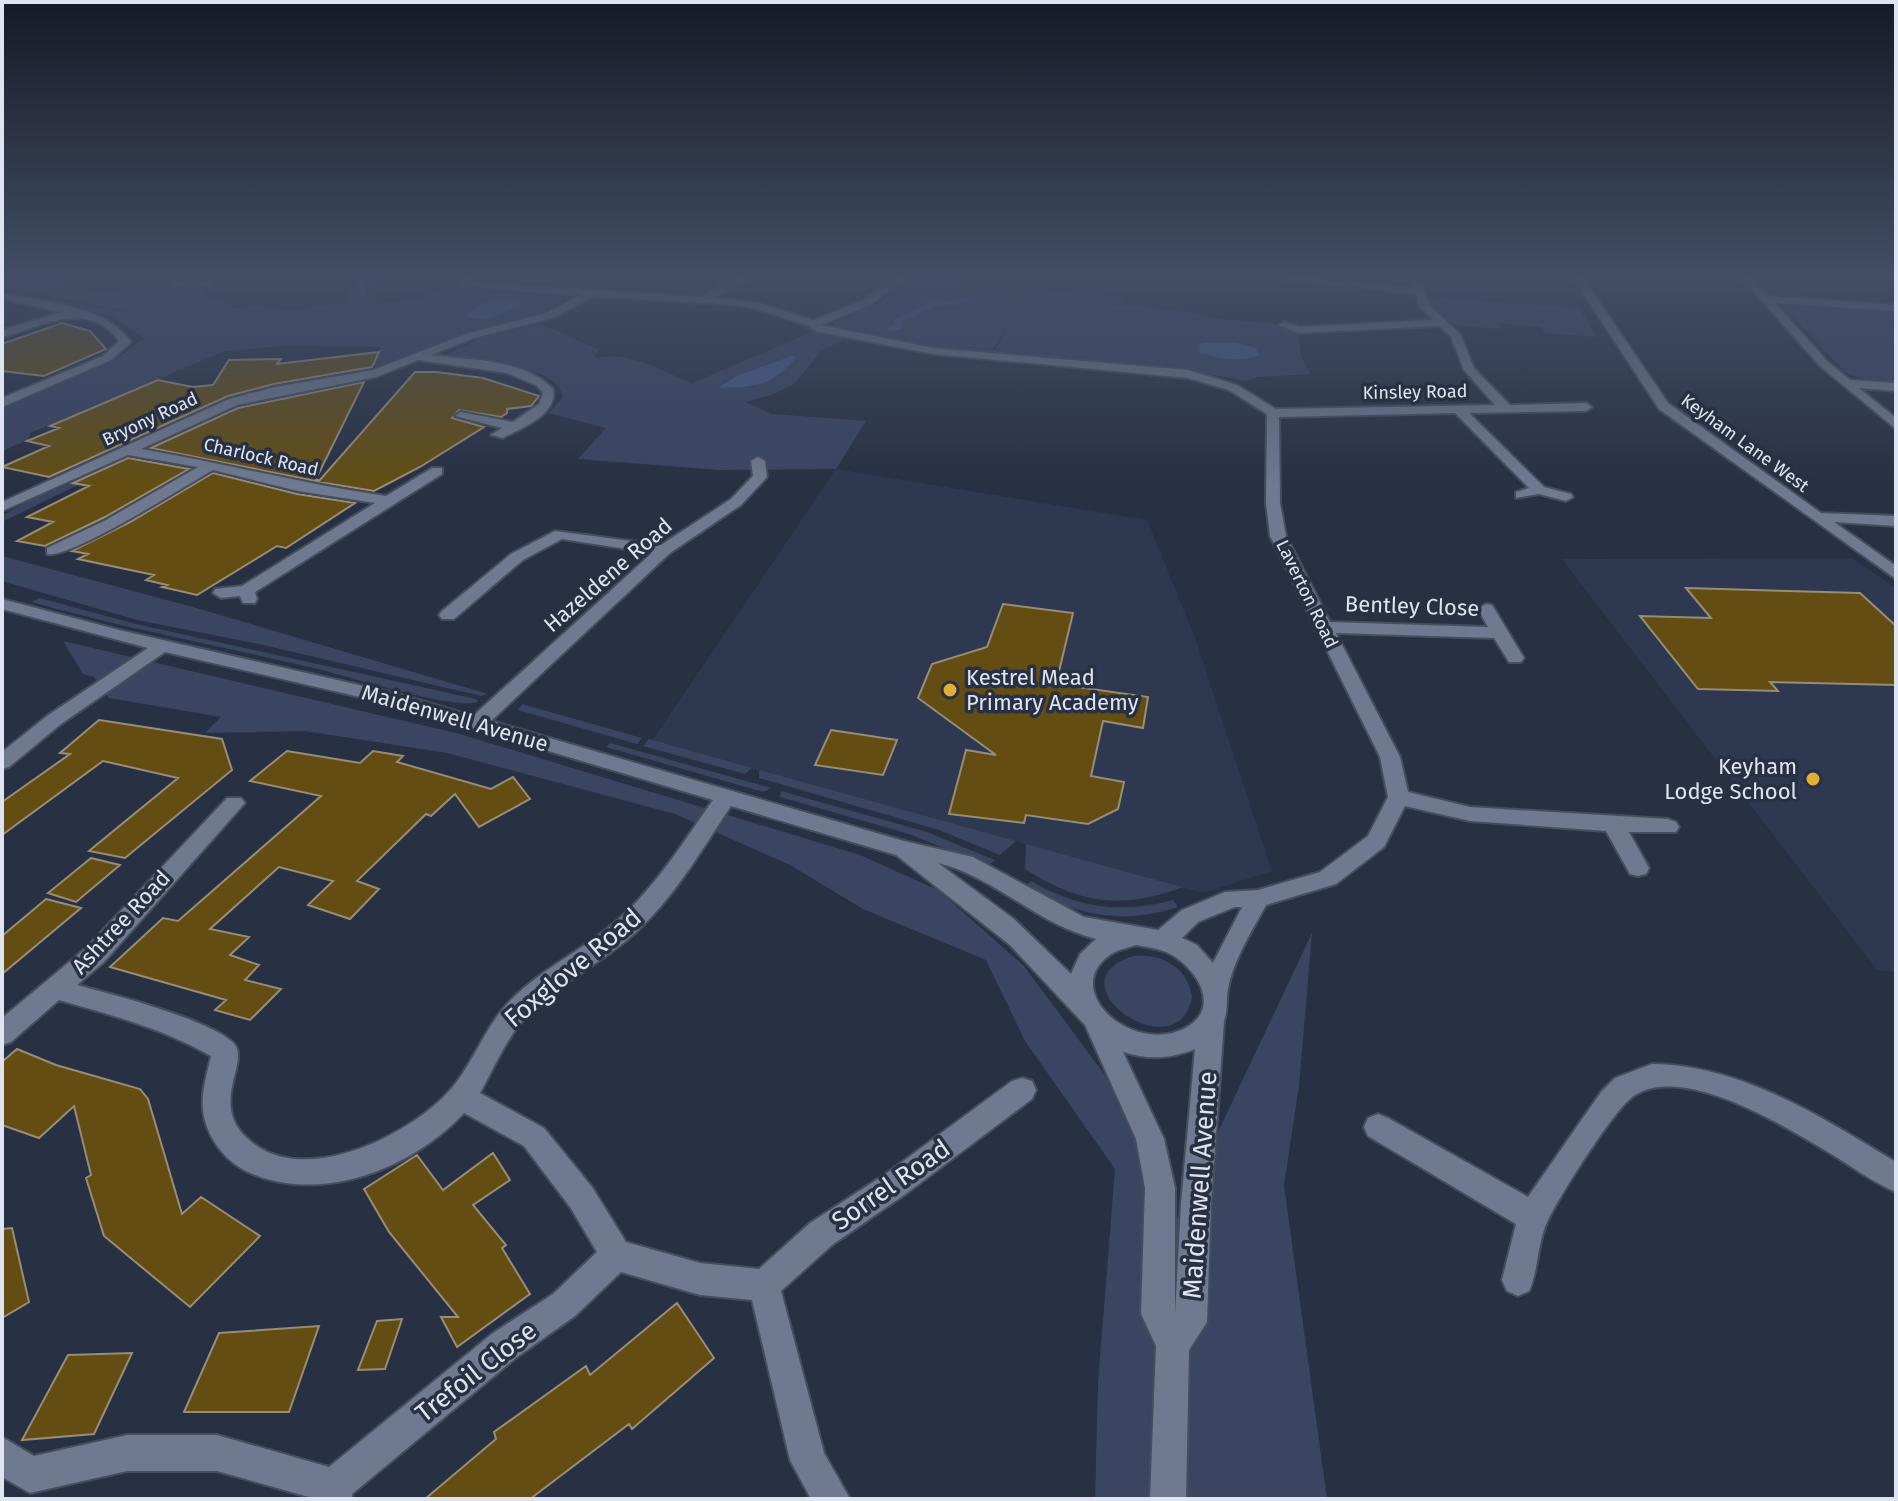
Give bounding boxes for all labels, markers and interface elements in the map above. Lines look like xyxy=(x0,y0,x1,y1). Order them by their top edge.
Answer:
street label: Kinsley Road xyxy=(1362,380,1468,404)
street label: Bryony Road xyxy=(99,387,201,451)
street label: Keyham Lane West xyxy=(1677,389,1814,497)
street label: Charlock Road xyxy=(202,433,320,481)
street label: Hazeldene Road xyxy=(538,512,678,638)
street label: Laverton Road xyxy=(1271,536,1343,652)
street label: Bentley Close xyxy=(1344,590,1480,622)
place label: Kestrel Mead Primary Academy xyxy=(966,664,1139,716)
street label: Maidenwell Avenue xyxy=(359,678,551,758)
marker: Kestrel Mead Primary Academy xyxy=(941,681,959,699)
place label: Keyham Lodge School xyxy=(1664,753,1797,805)
marker: Keyham Lodge School xyxy=(1804,770,1822,788)
street label: Ashtree Road xyxy=(66,864,176,980)
street label: Foxglove Road xyxy=(498,902,648,1034)
street label: Maidenwell Avenue xyxy=(1177,1070,1223,1300)
street label: Sorrel Road xyxy=(826,1133,956,1237)
street label: Trefoil Close xyxy=(409,1315,543,1429)

